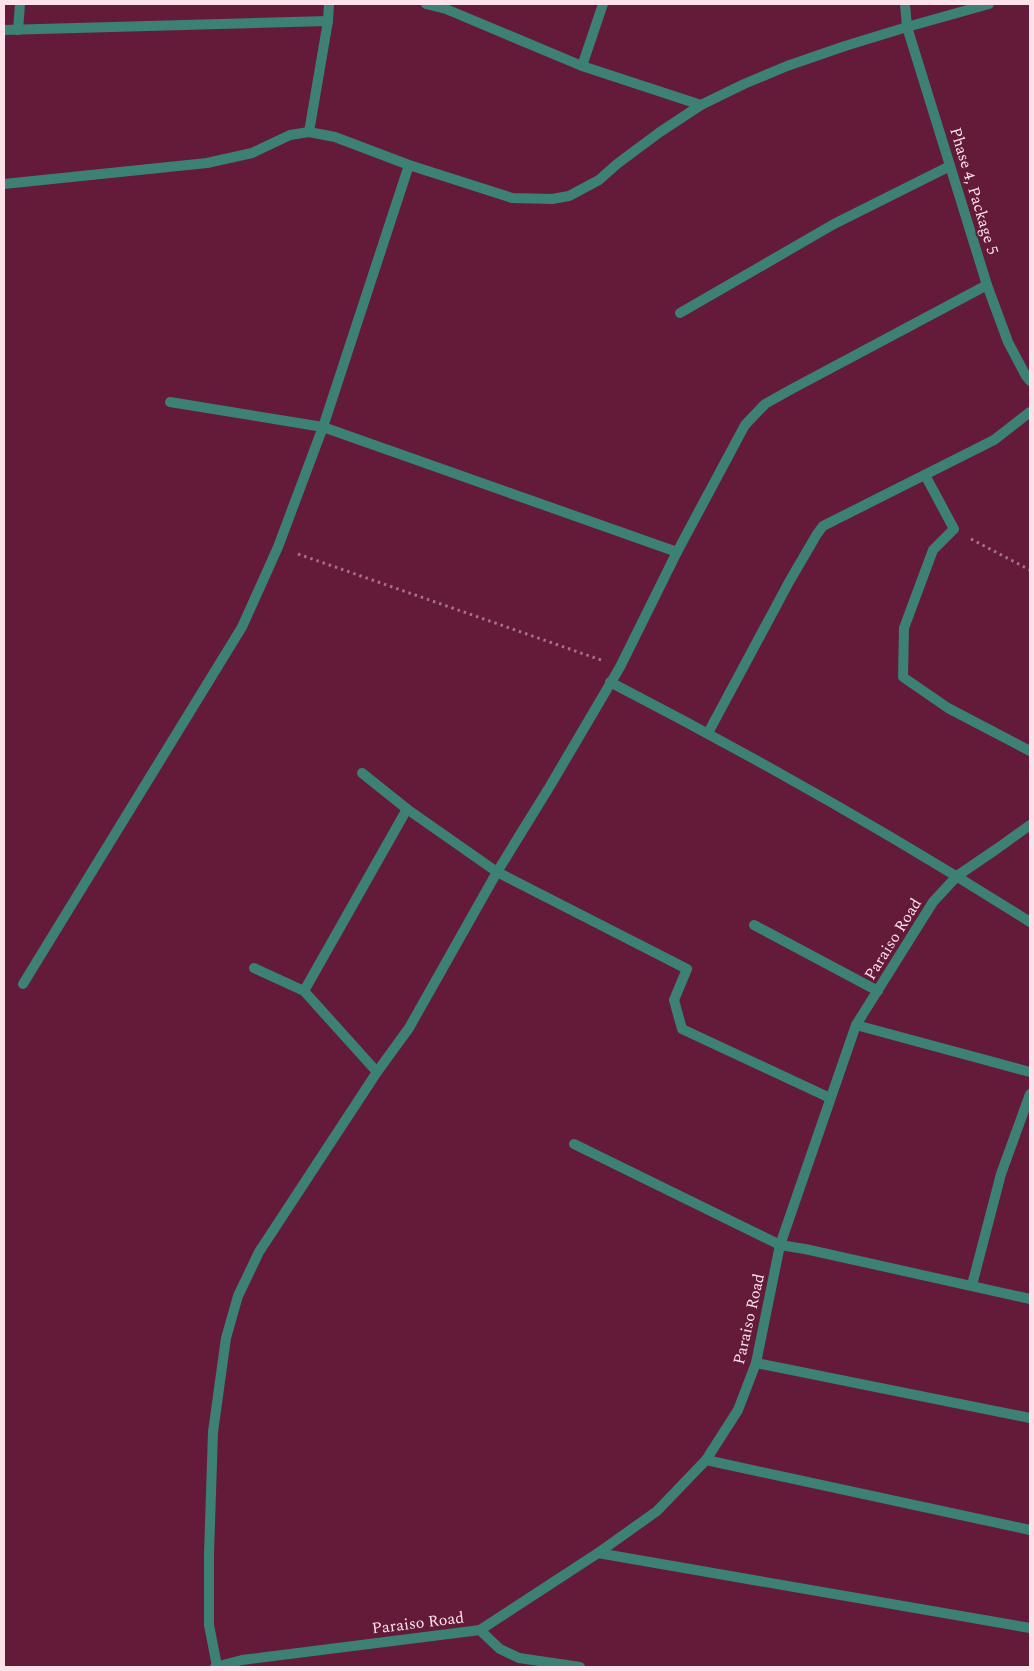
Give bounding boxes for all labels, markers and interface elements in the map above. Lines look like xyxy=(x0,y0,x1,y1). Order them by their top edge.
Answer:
street label: Phase 4, Package 5 xyxy=(943,124,1005,258)
street label: Paraiso Road xyxy=(858,893,928,985)
street label: Paraiso Road xyxy=(727,1271,771,1367)
street label: Paraiso Road xyxy=(371,1605,466,1641)

